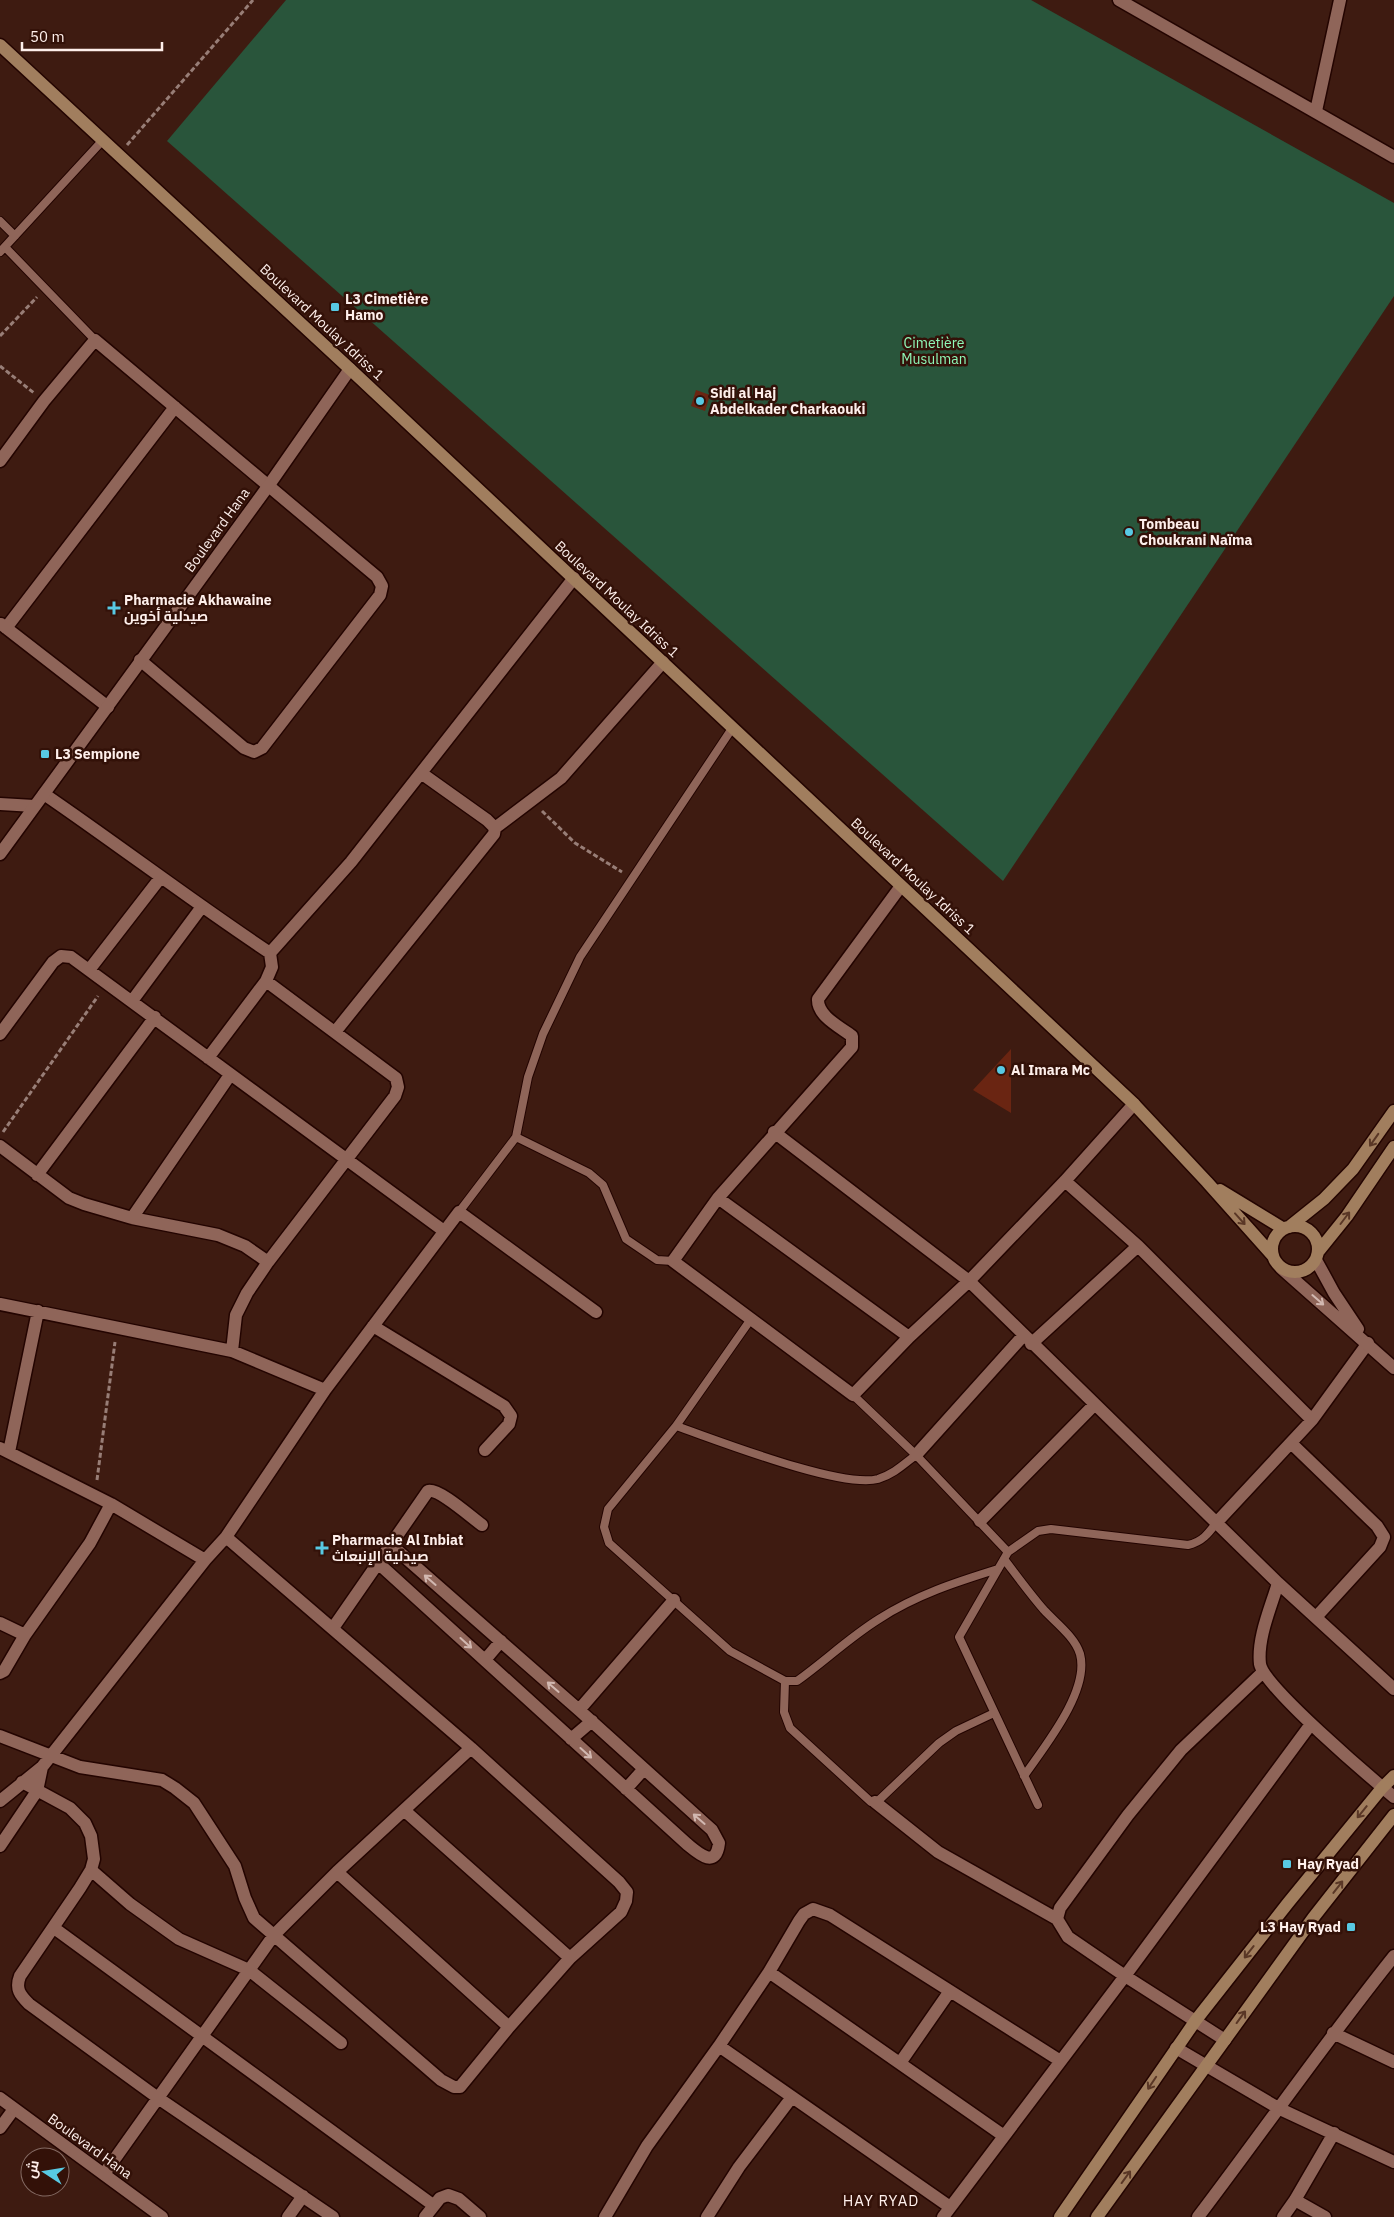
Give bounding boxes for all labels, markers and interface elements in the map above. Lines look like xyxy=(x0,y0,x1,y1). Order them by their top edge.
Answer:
scale bar xyxy=(22,20,162,52)
text: 50 m xyxy=(30,27,65,46)
street label: Boulevard Moulay Idriss 1 xyxy=(256,260,388,384)
place label: L3 Cimetière Hamo xyxy=(345,290,428,324)
marker: L3 Cimetière Hamo xyxy=(329,301,341,313)
park label: Cimetière Musulman xyxy=(901,334,967,368)
place label: Sidi al Haj Abdelkader Charkaouki xyxy=(710,384,866,418)
marker: Sidi al Haj Abdelkader Charkaouki xyxy=(694,395,706,407)
street label: Boulevard Hana xyxy=(180,484,254,576)
place label: Tombeau Choukrani Naïma xyxy=(1139,515,1252,549)
marker: Tombeau Choukrani Naïma xyxy=(1123,526,1135,538)
street label: Boulevard Moulay Idriss 1 xyxy=(551,537,683,661)
place label: Pharmacie Akhawaine صيدلية أخوين xyxy=(124,591,272,625)
marker: Pharmacie Akhawaine صيدلية أخوين xyxy=(108,602,120,614)
place label: L3 Sempione xyxy=(55,745,140,763)
marker: L3 Sempione xyxy=(39,748,51,760)
street label: Boulevard Moulay Idriss 1 xyxy=(847,814,979,938)
place label: Al Imara Mc xyxy=(1011,1061,1090,1079)
marker: Al Imara Mc xyxy=(995,1064,1007,1076)
one-way arrow xyxy=(1369,1133,1379,1147)
one-way arrow xyxy=(1340,1211,1350,1225)
one-way arrow xyxy=(1234,1212,1245,1225)
one-way arrow xyxy=(1312,1294,1325,1306)
place label: Pharmacie Al Inbiat صيدلية الإنبعاث xyxy=(332,1531,463,1566)
marker: Pharmacie Al Inbiat صيدلية الإنبعاث xyxy=(316,1542,328,1554)
one-way arrow xyxy=(424,1574,437,1586)
one-way arrow xyxy=(460,1637,473,1649)
one-way arrow xyxy=(546,1681,559,1692)
one-way arrow xyxy=(579,1747,592,1759)
one-way arrow xyxy=(1356,1806,1367,1819)
one-way arrow xyxy=(693,1813,706,1825)
place label: Hay Ryad xyxy=(1297,1855,1359,1873)
marker: Hay Ryad xyxy=(1281,1858,1293,1870)
one-way arrow xyxy=(1332,1881,1343,1894)
place label: L3 Hay Ryad xyxy=(1260,1918,1341,1936)
marker: L3 Hay Ryad xyxy=(1345,1921,1357,1933)
one-way arrow xyxy=(1243,1946,1254,1959)
one-way arrow xyxy=(1236,2011,1246,2025)
one-way arrow xyxy=(1147,2076,1157,2090)
street label: Boulevard Hana xyxy=(44,2109,136,2183)
north arrow xyxy=(20,2147,70,2197)
text: ش xyxy=(22,2159,43,2180)
one-way arrow xyxy=(1120,2171,1131,2185)
district label: HAY RYAD xyxy=(843,2191,919,2210)

